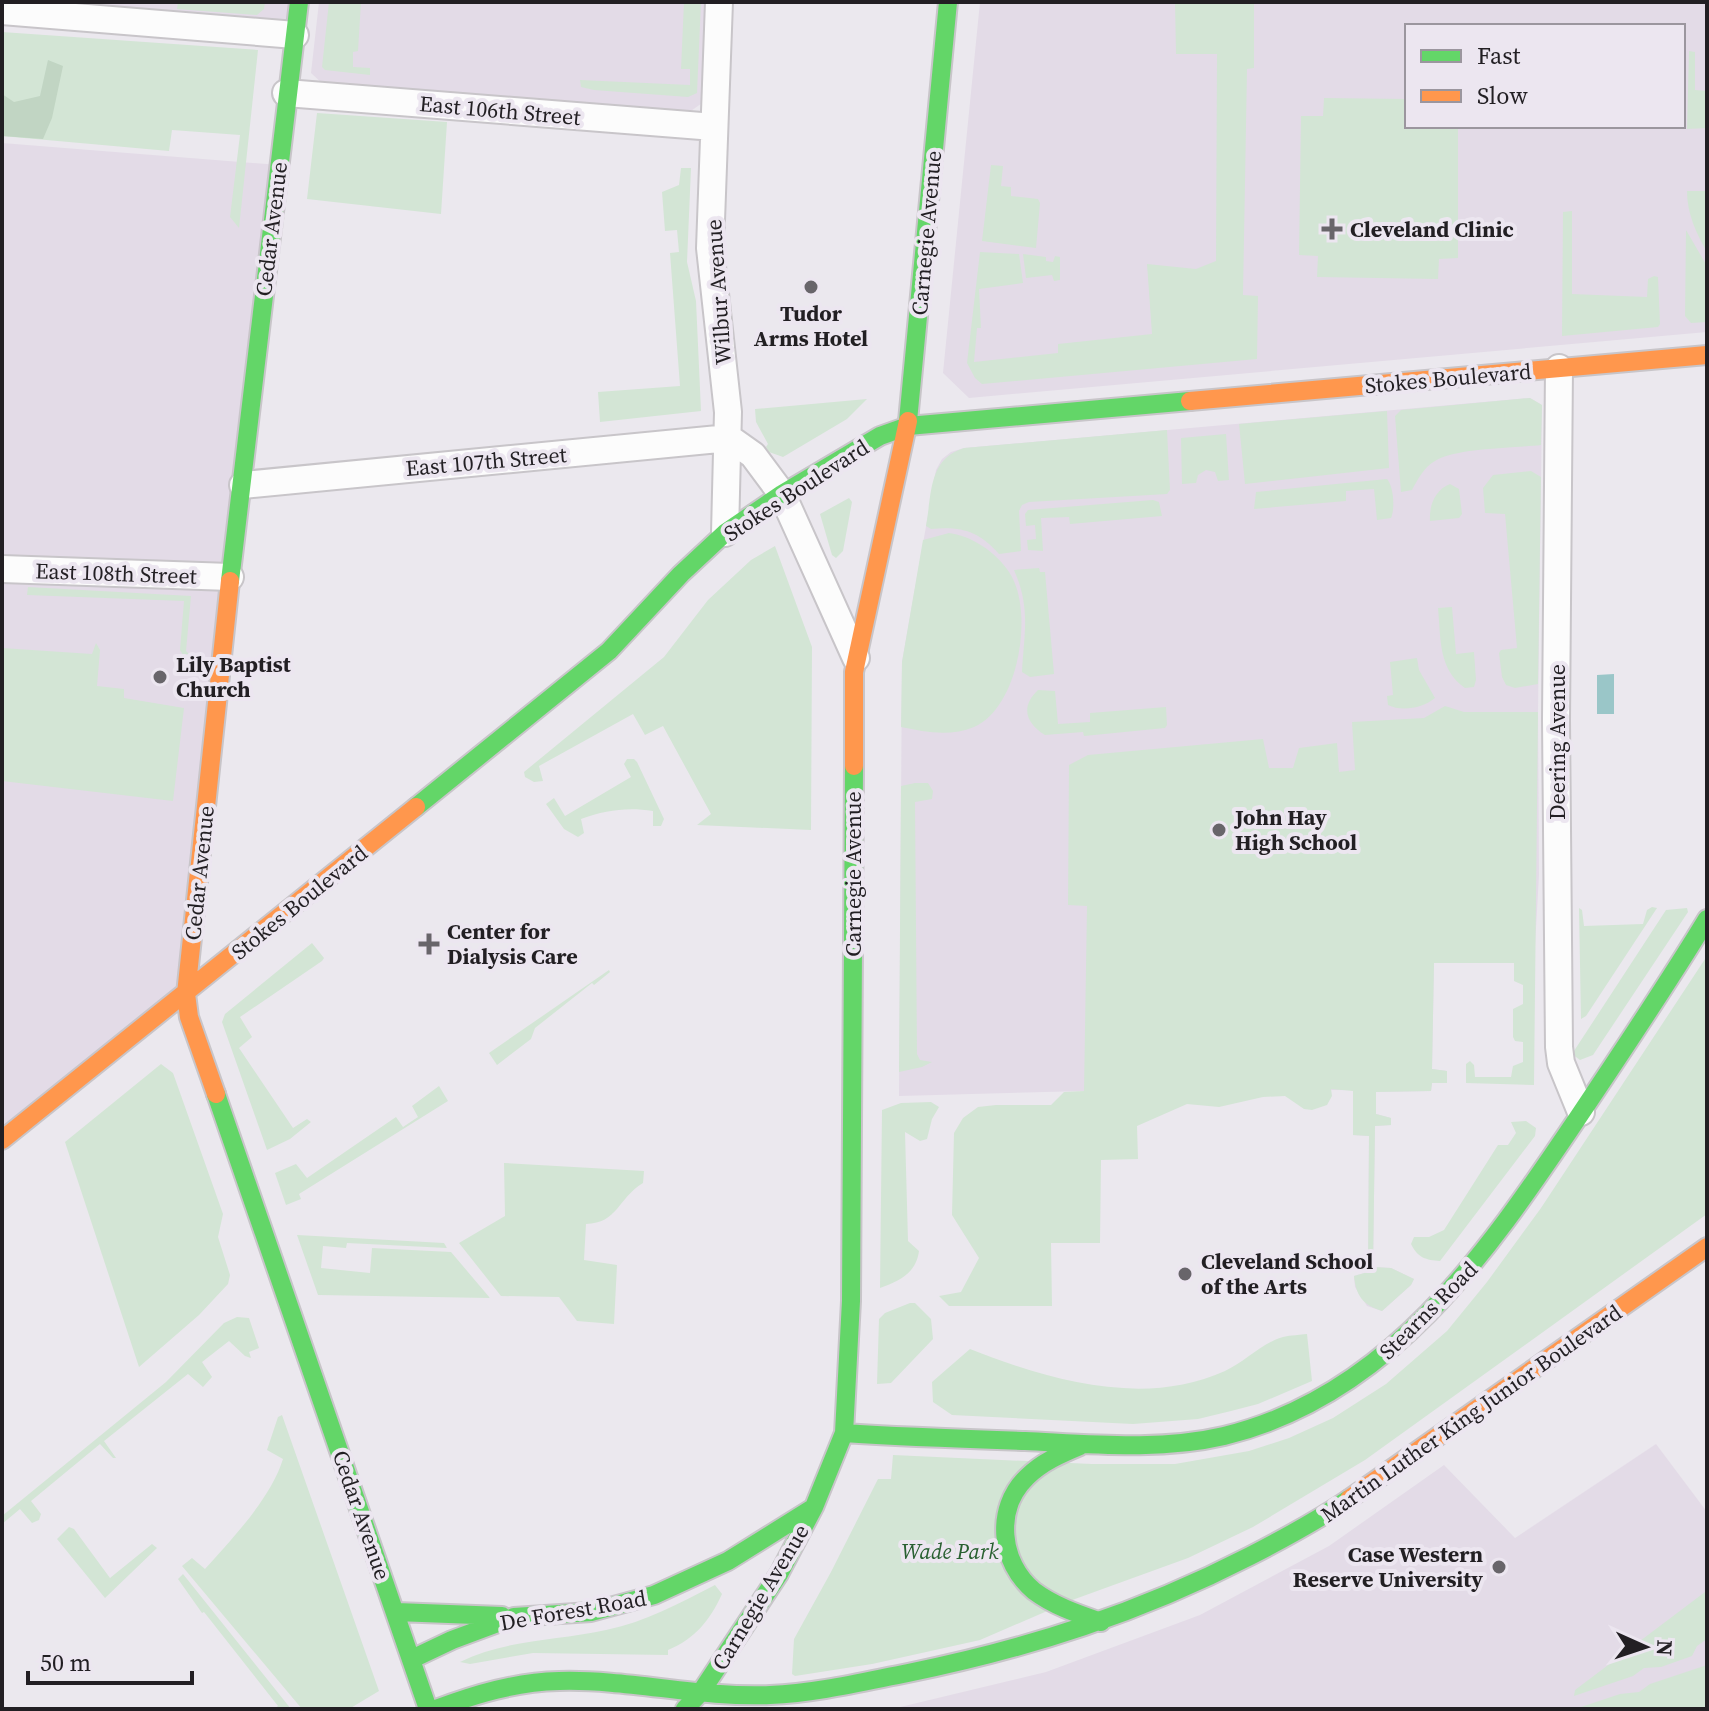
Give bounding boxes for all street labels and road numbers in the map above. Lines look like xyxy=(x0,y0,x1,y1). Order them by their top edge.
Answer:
street label: East 106th Street xyxy=(418,88,583,132)
street label: Carnegie Avenue xyxy=(904,149,948,317)
street label: Cedar Avenue xyxy=(248,160,294,298)
street label: Wilbur Avenue xyxy=(698,218,738,366)
street label: Stokes Boulevard xyxy=(1363,356,1533,400)
street label: Stokes Boulevard xyxy=(718,432,875,548)
street label: East 107th Street xyxy=(404,439,569,483)
street label: East 108th Street xyxy=(35,555,198,591)
street label: Deering Avenue xyxy=(1542,664,1572,820)
street label: Carnegie Avenue xyxy=(838,791,868,957)
street label: Cedar Avenue xyxy=(177,804,221,942)
street label: Stokes Boulevard xyxy=(225,837,374,966)
street label: Stearns Road xyxy=(1372,1254,1484,1366)
street label: Martin Luther King Junior Boulevard xyxy=(1314,1297,1628,1529)
street label: Cedar Avenue xyxy=(326,1446,398,1584)
street label: Carnegie Avenue xyxy=(705,1518,815,1676)
street label: De Forest Road xyxy=(498,1582,649,1638)

